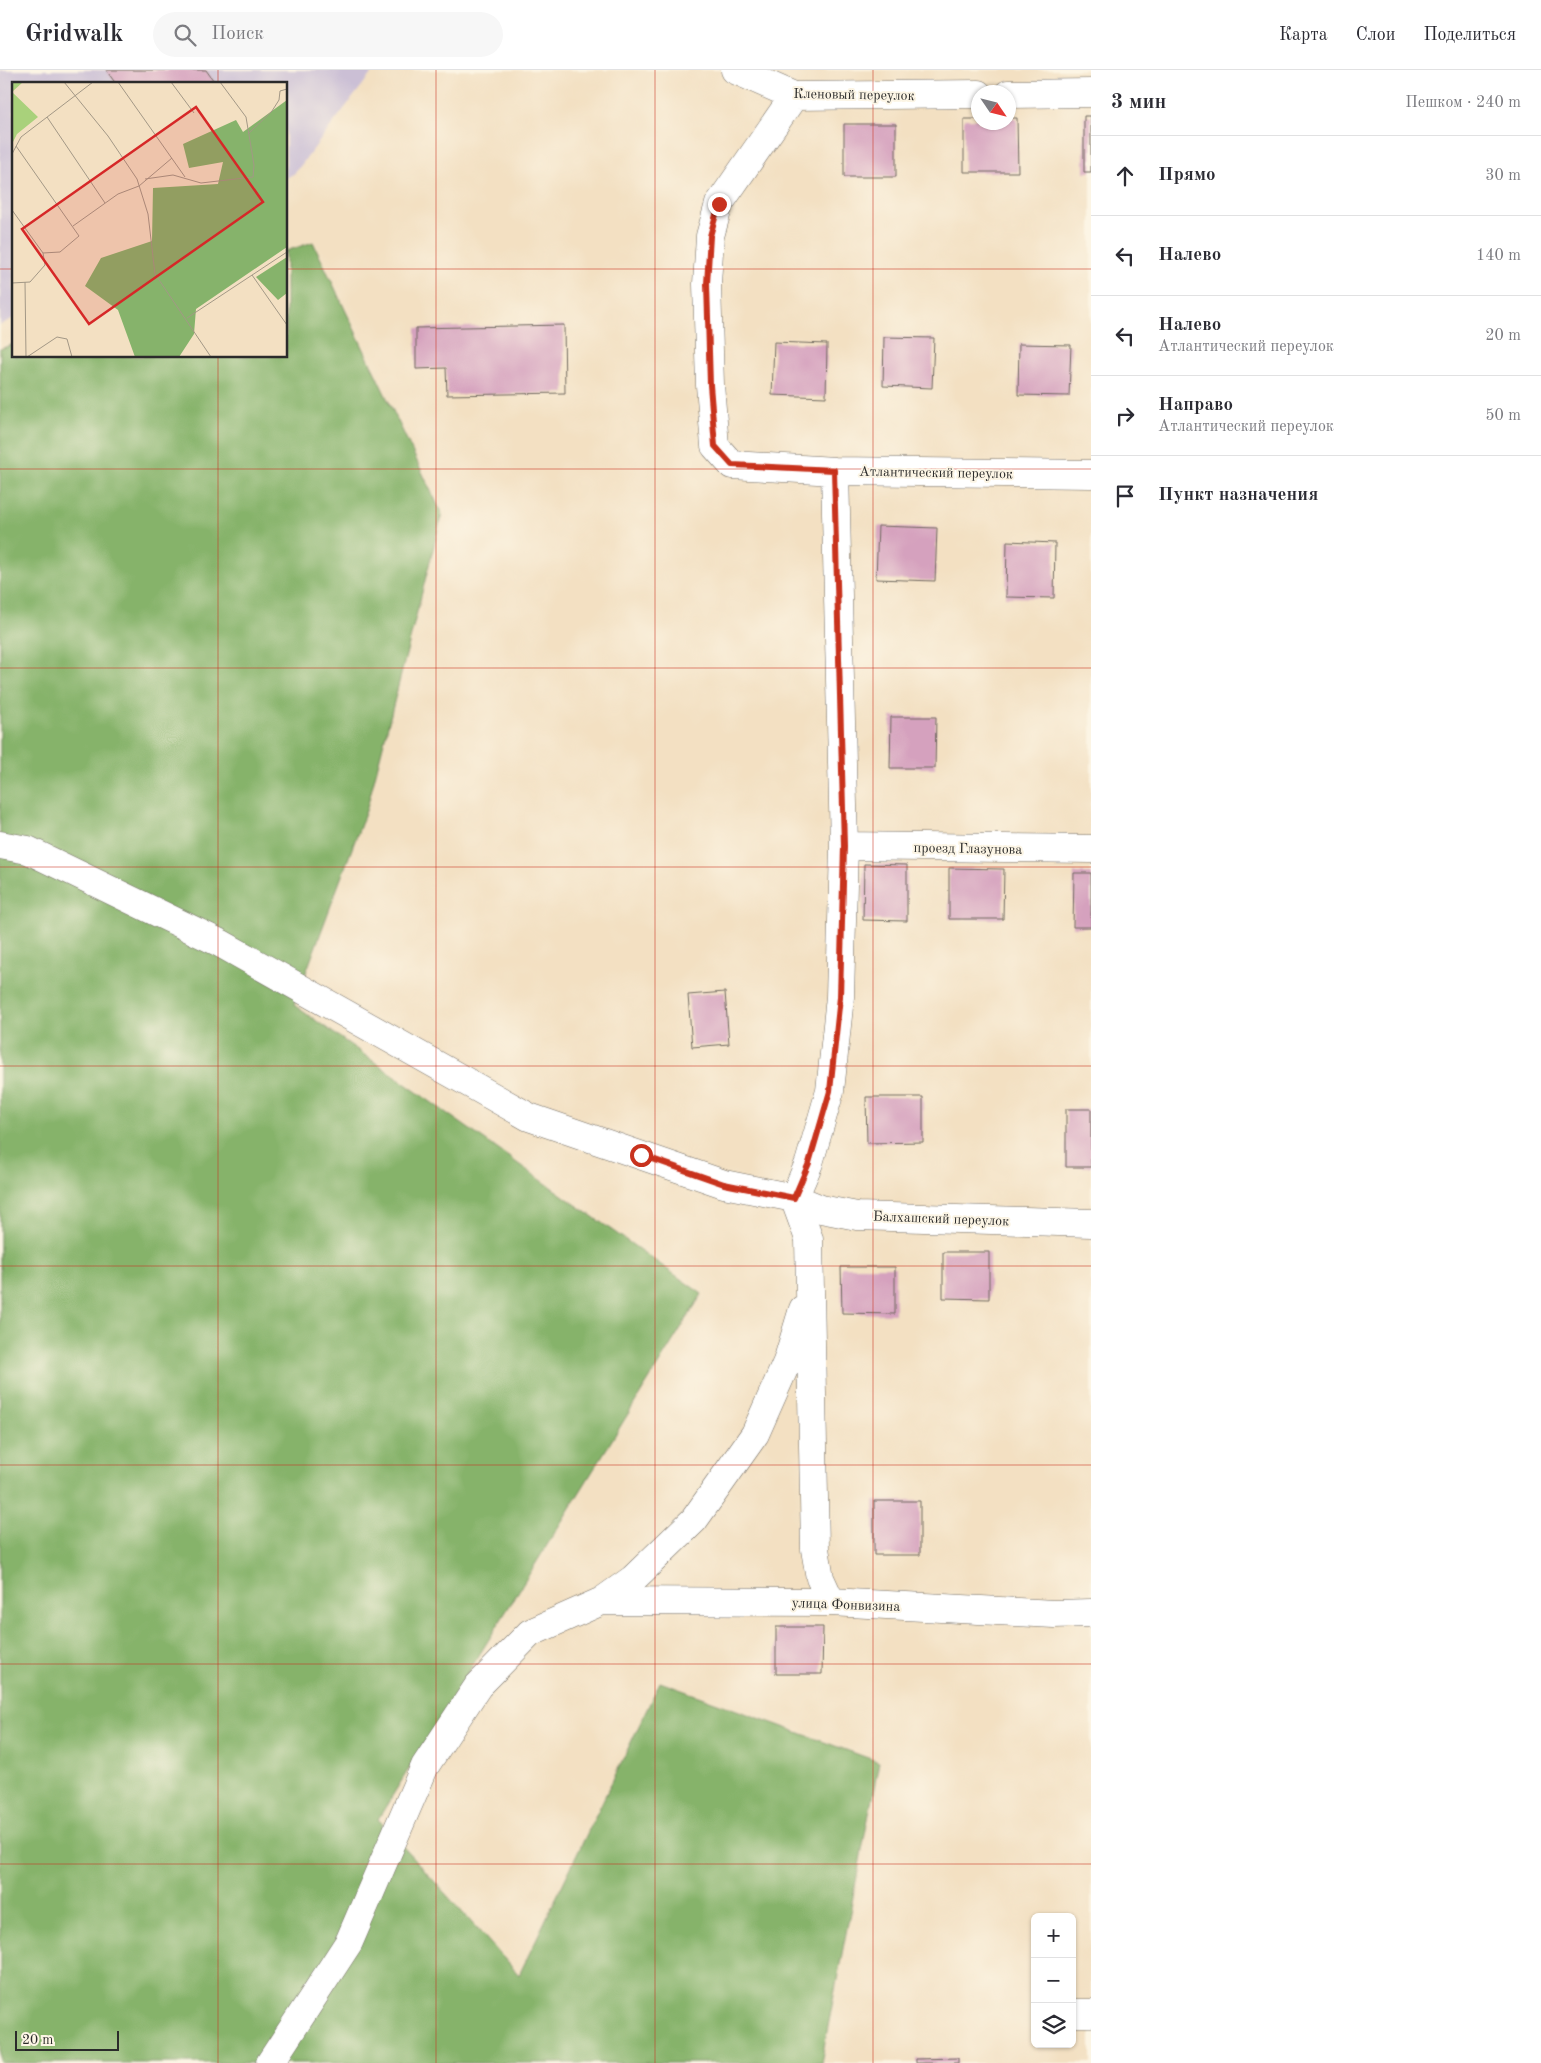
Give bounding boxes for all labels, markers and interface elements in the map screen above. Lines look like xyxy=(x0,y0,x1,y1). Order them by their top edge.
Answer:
search box xyxy=(153,12,503,57)
icon: search xyxy=(171,21,199,49)
text: Gridwalk xyxy=(25,23,123,47)
text: Поиск xyxy=(211,25,264,44)
text: Карта xyxy=(1279,26,1328,44)
text: Слои xyxy=(1356,26,1395,44)
text: Поделиться xyxy=(1423,26,1516,44)
inset map xyxy=(12,82,288,358)
north arrow xyxy=(971,85,1016,130)
street label: Кленовый переулок xyxy=(793,87,915,103)
text: 3 мин xyxy=(1111,92,1166,113)
text: Пешком · 240 m xyxy=(1405,95,1521,111)
icon: ahead xyxy=(1111,162,1139,190)
text: Прямо xyxy=(1158,166,1216,185)
text: 30 m xyxy=(1485,168,1521,184)
route end xyxy=(708,193,731,216)
icon: left xyxy=(1111,242,1139,270)
text: Налево xyxy=(1158,246,1221,265)
text: 140 m xyxy=(1476,248,1521,264)
text: Налево xyxy=(1158,316,1221,335)
icon: left xyxy=(1111,322,1139,350)
text: 20 m xyxy=(1485,328,1521,344)
text: Атлантический переулок xyxy=(1158,339,1334,355)
text: Направо xyxy=(1158,396,1233,415)
icon: right xyxy=(1111,402,1139,430)
text: 50 m xyxy=(1485,408,1521,424)
text: Атлантический переулок xyxy=(1158,419,1334,435)
street label: Атлантический переулок xyxy=(859,465,1013,481)
icon: arrive xyxy=(1111,482,1139,510)
text: Пункт назначения xyxy=(1158,486,1318,505)
street label: проезд Глазунова xyxy=(914,841,1022,857)
route start xyxy=(630,1144,653,1167)
street label: Балхашский переулок xyxy=(873,1210,1009,1228)
street label: улица Фонвизина xyxy=(791,1596,901,1614)
map controls xyxy=(1031,1913,1076,2048)
button: + xyxy=(1031,1913,1076,1958)
button: − xyxy=(1031,1958,1076,2003)
button: layers xyxy=(1031,2003,1076,2048)
scale bar xyxy=(15,2028,119,2051)
text: 20 m xyxy=(22,2033,53,2047)

